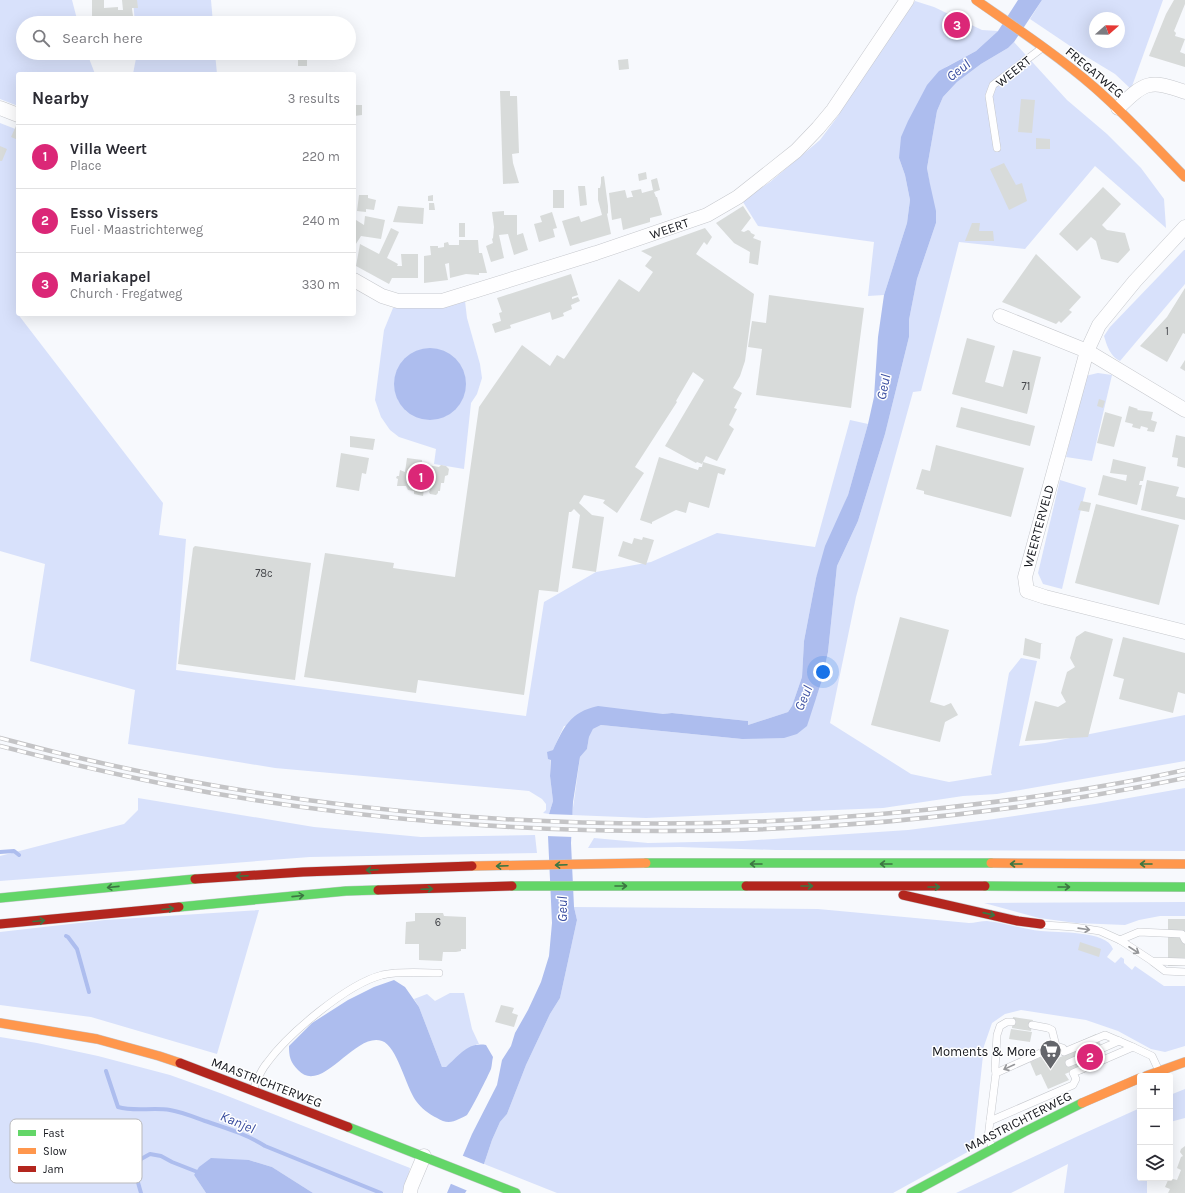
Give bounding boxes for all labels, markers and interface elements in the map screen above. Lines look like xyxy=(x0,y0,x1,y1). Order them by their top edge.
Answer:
pin: 3 xyxy=(944,10,970,40)
north arrow xyxy=(1089,12,1125,48)
search box xyxy=(16,16,356,60)
icon: search xyxy=(30,27,52,49)
text: Search here xyxy=(62,29,143,47)
street label: FREGATWEG xyxy=(1063,44,1127,101)
street label: WEERT xyxy=(993,52,1034,90)
water label: Geul xyxy=(943,55,974,85)
text: Nearby xyxy=(32,88,89,108)
text: 3 results xyxy=(288,91,340,106)
text: Villa Weert xyxy=(70,140,147,158)
text: 1 xyxy=(43,149,47,164)
text: 220 m xyxy=(302,149,340,164)
text: Place xyxy=(70,158,101,173)
text: Esso Vissers xyxy=(70,204,158,222)
text: 2 xyxy=(41,213,49,228)
text: 240 m xyxy=(302,213,340,228)
street label: WEERT xyxy=(647,215,691,242)
text: Fuel · Maastrichterweg xyxy=(70,222,203,237)
text: Mariakapel xyxy=(70,268,151,286)
text: 3 xyxy=(41,277,49,292)
text: 330 m xyxy=(302,277,340,292)
text: Church · Fregatweg xyxy=(70,286,182,301)
house number: 1 xyxy=(1165,325,1169,338)
water label: Geul xyxy=(873,372,894,401)
house number: 71 xyxy=(1022,380,1030,393)
pin: 1 xyxy=(408,462,434,492)
street label: WEERTERVELD xyxy=(1020,483,1057,569)
house number: 78c xyxy=(255,567,273,580)
your location xyxy=(813,662,833,682)
water label: Geul xyxy=(791,683,817,713)
one-way arrow xyxy=(750,860,763,868)
one-way arrow xyxy=(880,860,893,868)
one-way arrow xyxy=(1010,860,1023,868)
one-way arrow xyxy=(1140,860,1153,868)
one-way arrow xyxy=(555,861,568,869)
one-way arrow xyxy=(496,863,509,870)
one-way arrow xyxy=(366,866,379,874)
one-way arrow xyxy=(236,872,249,879)
one-way arrow xyxy=(614,882,627,890)
one-way arrow xyxy=(800,882,813,890)
one-way arrow xyxy=(107,883,120,890)
one-way arrow xyxy=(927,883,940,891)
one-way arrow xyxy=(1057,883,1070,891)
one-way arrow xyxy=(420,885,433,892)
one-way arrow xyxy=(291,892,304,900)
water label: Geul xyxy=(554,896,571,922)
one-way arrow xyxy=(161,905,174,912)
one-way arrow xyxy=(982,911,995,919)
house number: 6 xyxy=(435,916,441,929)
one-way arrow xyxy=(32,917,45,924)
one-way arrow xyxy=(1077,925,1090,933)
one-way arrow xyxy=(1128,946,1140,954)
supermarket icon: Moments & More xyxy=(1038,1038,1064,1071)
pin: 2 xyxy=(1077,1042,1103,1072)
place label: Moments & More xyxy=(932,1044,1036,1059)
street label: MAASTRICHTERWEG xyxy=(209,1054,324,1111)
one-way arrow xyxy=(1004,1064,1016,1071)
map controls xyxy=(1137,1073,1173,1181)
button: + xyxy=(1137,1073,1173,1109)
street label: MAASTRICHTERWEG xyxy=(962,1088,1074,1155)
water label: Kanjel xyxy=(218,1108,258,1138)
button: − xyxy=(1137,1109,1173,1145)
legend xyxy=(10,1119,142,1183)
text: Fast xyxy=(43,1127,64,1140)
text: Slow xyxy=(43,1145,67,1158)
button: layers xyxy=(1137,1145,1173,1181)
text: Jam xyxy=(43,1163,64,1176)

